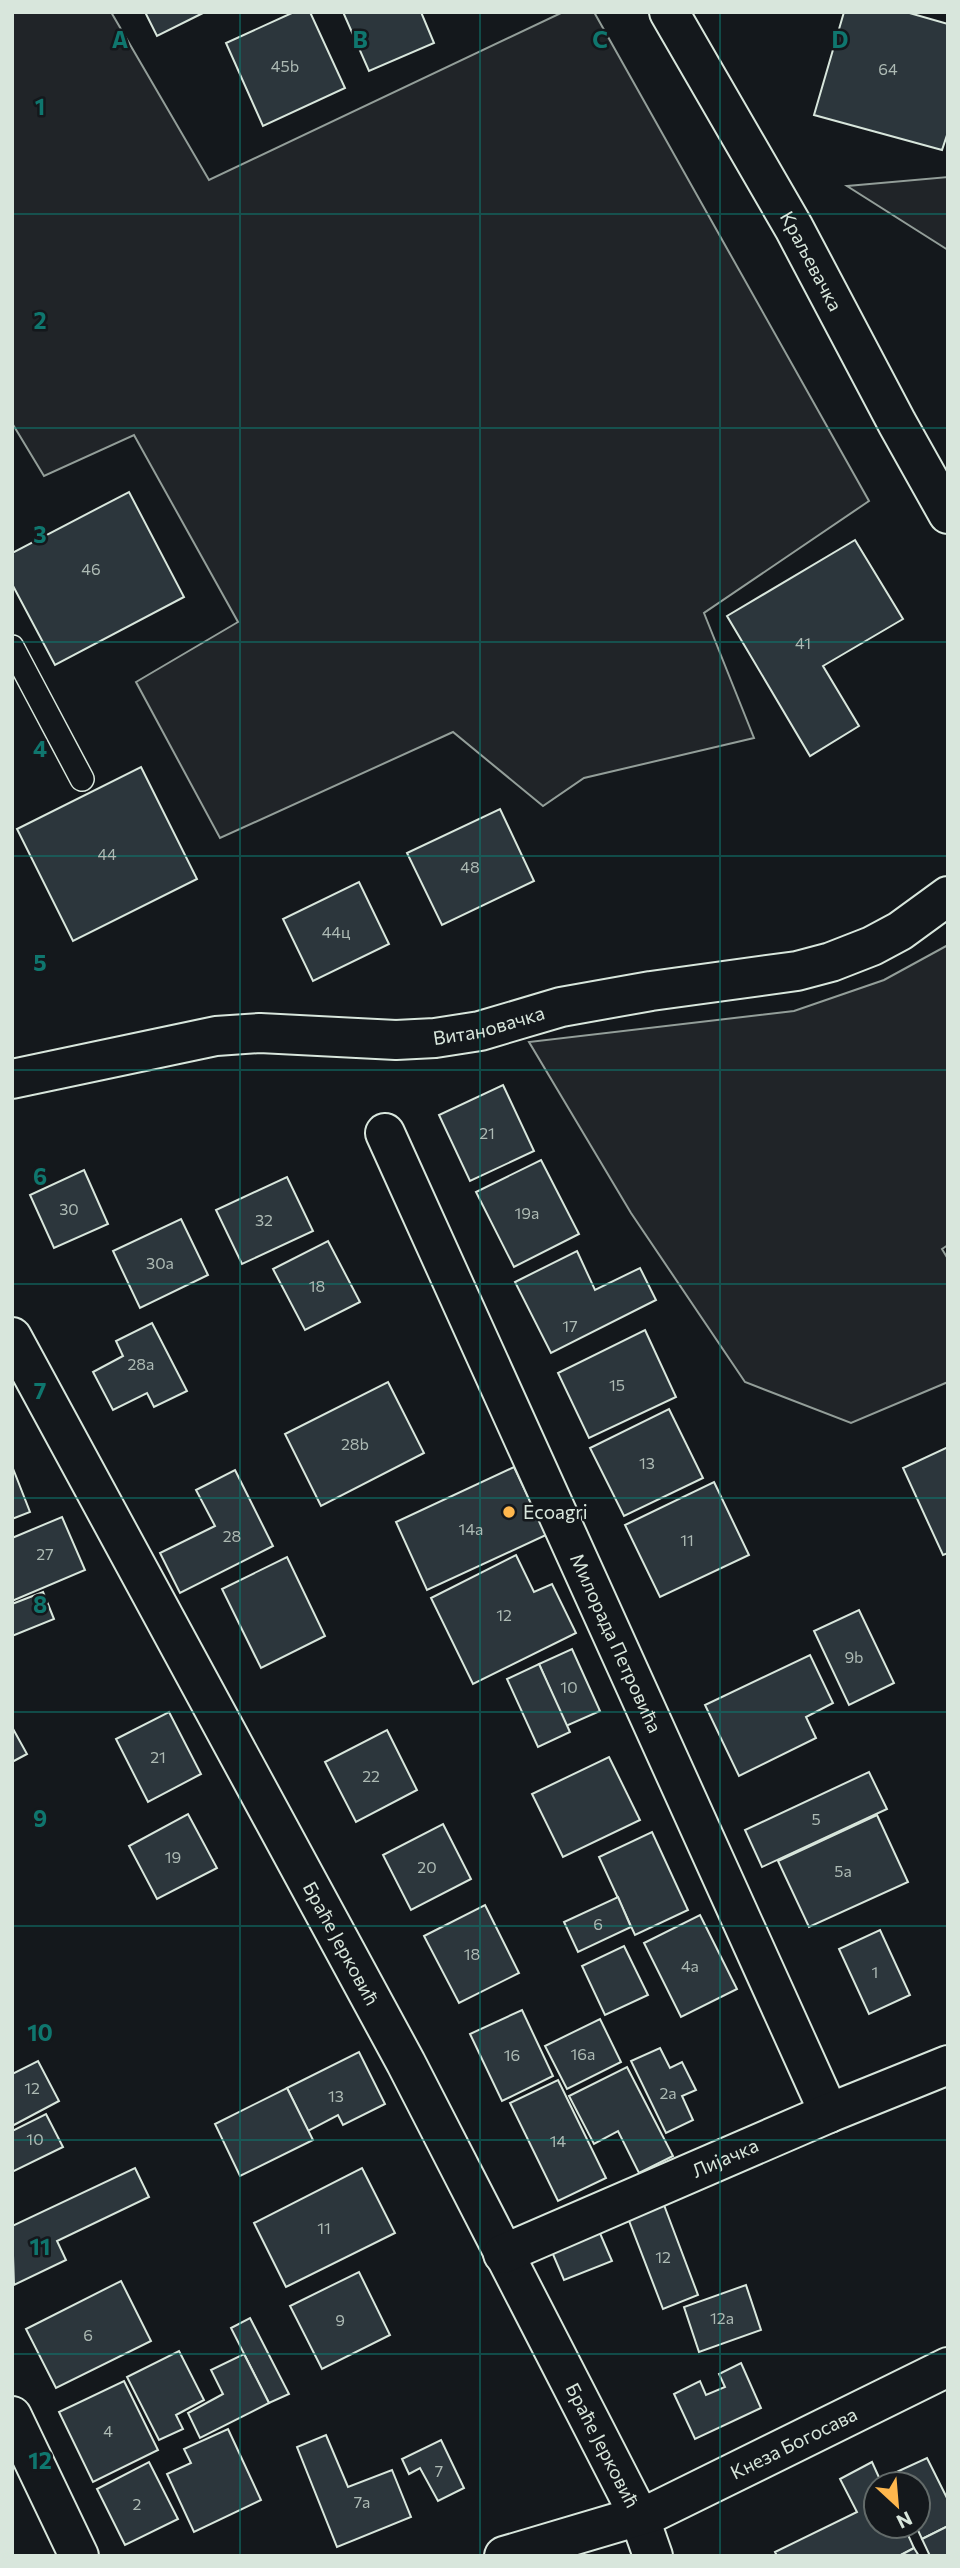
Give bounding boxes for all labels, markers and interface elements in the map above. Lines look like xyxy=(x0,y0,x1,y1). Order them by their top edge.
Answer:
text: A xyxy=(112,25,129,53)
text: B xyxy=(352,25,368,53)
text: C xyxy=(592,25,608,53)
text: D xyxy=(832,25,849,53)
house number: 45b xyxy=(271,56,299,75)
house number: 64 xyxy=(878,59,898,78)
text: 1 xyxy=(35,92,45,120)
street label: Краљевачка xyxy=(776,207,848,315)
text: 2 xyxy=(33,306,47,334)
text: 3 xyxy=(33,520,47,548)
house number: 46 xyxy=(81,559,101,578)
house number: 41 xyxy=(795,633,811,652)
text: 4 xyxy=(33,734,47,762)
house number: 44 xyxy=(97,844,117,863)
house number: 48 xyxy=(460,857,480,876)
house number: 44ц xyxy=(322,922,351,941)
text: 5 xyxy=(33,948,47,976)
street label: Витановачка xyxy=(431,1001,547,1049)
house number: 21 xyxy=(479,1123,495,1142)
text: 6 xyxy=(33,1162,47,1190)
house number: 30 xyxy=(59,1199,79,1218)
house number: 19a xyxy=(515,1203,539,1222)
house number: 32 xyxy=(255,1210,273,1229)
house number: 30a xyxy=(146,1253,174,1272)
house number: 18 xyxy=(309,1276,325,1295)
house number: 17 xyxy=(562,1316,578,1335)
house number: 28a xyxy=(128,1354,154,1373)
house number: 15 xyxy=(609,1375,625,1394)
text: 7 xyxy=(34,1376,46,1404)
house number: 28b xyxy=(341,1434,369,1453)
house number: 13 xyxy=(639,1453,655,1472)
place label: Ecoagri xyxy=(523,1500,588,1523)
marker: Ecoagri xyxy=(501,1504,517,1520)
house number: 14a xyxy=(459,1519,483,1538)
house number: 28 xyxy=(223,1526,241,1545)
house number: 11 xyxy=(680,1530,694,1549)
house number: 27 xyxy=(36,1544,54,1563)
street label: Милорада Петровића xyxy=(566,1550,667,1736)
text: 8 xyxy=(33,1590,47,1618)
house number: 12 xyxy=(496,1605,512,1624)
house number: 9b xyxy=(844,1647,864,1666)
house number: 10 xyxy=(560,1677,578,1696)
house number: 21 xyxy=(150,1747,166,1766)
house number: 22 xyxy=(362,1766,380,1785)
text: 9 xyxy=(33,1804,47,1832)
house number: 5 xyxy=(811,1809,821,1828)
house number: 19 xyxy=(165,1847,181,1866)
house number: 20 xyxy=(417,1857,437,1876)
house number: 5a xyxy=(834,1861,852,1880)
street label: Браће Јерковић xyxy=(299,1877,384,2009)
house number: 6 xyxy=(593,1914,603,1933)
house number: 18 xyxy=(464,1944,480,1963)
house number: 4a xyxy=(681,1956,699,1975)
house number: 1 xyxy=(872,1962,878,1981)
text: 10 xyxy=(27,2018,53,2046)
house number: 16a xyxy=(571,2044,595,2063)
house number: 16 xyxy=(504,2045,520,2064)
house number: 12 xyxy=(24,2078,40,2097)
house number: 2a xyxy=(659,2083,677,2102)
house number: 13 xyxy=(328,2086,344,2105)
house number: 10 xyxy=(26,2129,44,2148)
house number: 14 xyxy=(550,2131,567,2150)
street label: Лијачка xyxy=(688,2133,762,2182)
house number: 11 xyxy=(317,2218,331,2237)
text: 11 xyxy=(30,2232,50,2260)
house number: 12 xyxy=(655,2247,671,2266)
house number: 12a xyxy=(710,2308,734,2327)
house number: 9 xyxy=(335,2310,345,2329)
house number: 6 xyxy=(83,2325,93,2344)
street label: Браће Јерковић xyxy=(562,2379,645,2511)
street label: Кнеза Богосава xyxy=(726,2402,861,2484)
house number: 4 xyxy=(103,2421,113,2440)
text: 12 xyxy=(28,2446,52,2474)
house number: 7 xyxy=(435,2461,443,2480)
north arrow xyxy=(862,2470,932,2540)
house number: 7a xyxy=(354,2492,370,2511)
house number: 2 xyxy=(133,2494,142,2513)
text: N xyxy=(893,2507,916,2534)

